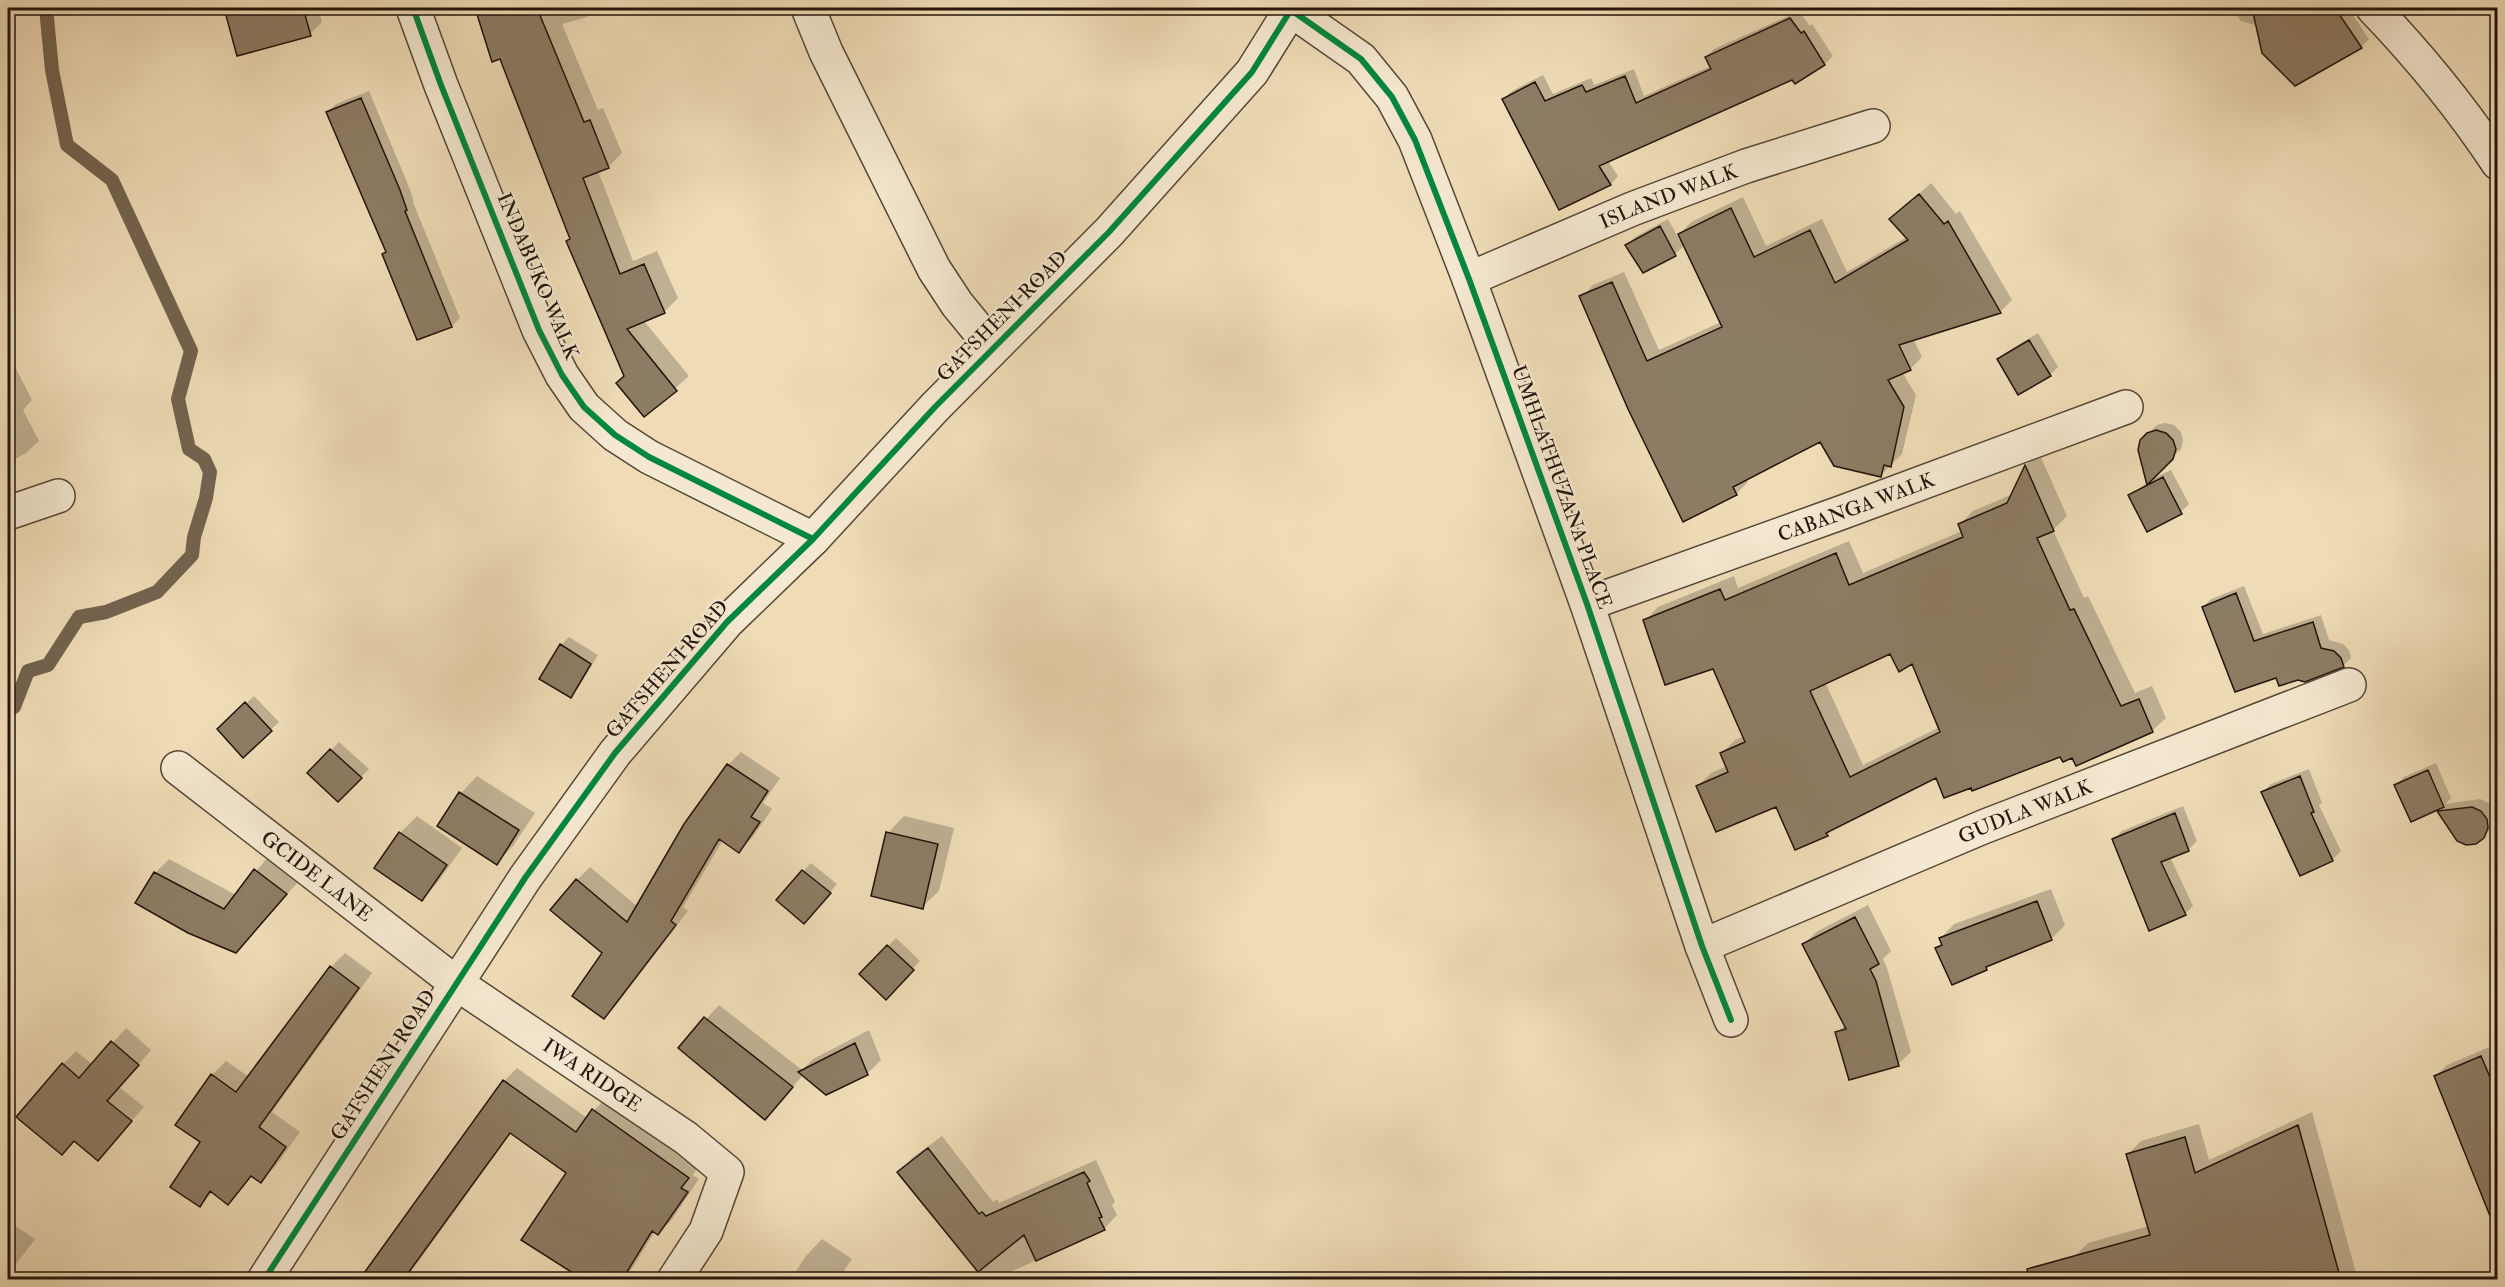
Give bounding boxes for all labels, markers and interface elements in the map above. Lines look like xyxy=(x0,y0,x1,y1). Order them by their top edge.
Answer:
street label: ISLAND WALK xyxy=(1596,158,1742,234)
street label: INDABUKO WALK xyxy=(492,189,585,364)
street label: GATSHENI ROAD xyxy=(931,245,1073,387)
street label: UMHLATHUZANA PLACE xyxy=(1506,362,1618,612)
street label: CABANGA WALK xyxy=(1774,466,1939,547)
street label: GATSHENI ROAD xyxy=(600,595,734,743)
street label: GUDLA WALK xyxy=(1954,773,2096,849)
street label: GCIDE LANE xyxy=(257,825,378,927)
street label: GATSHENI ROAD xyxy=(325,985,441,1145)
street label: IWA RIDGE xyxy=(538,1033,647,1117)

